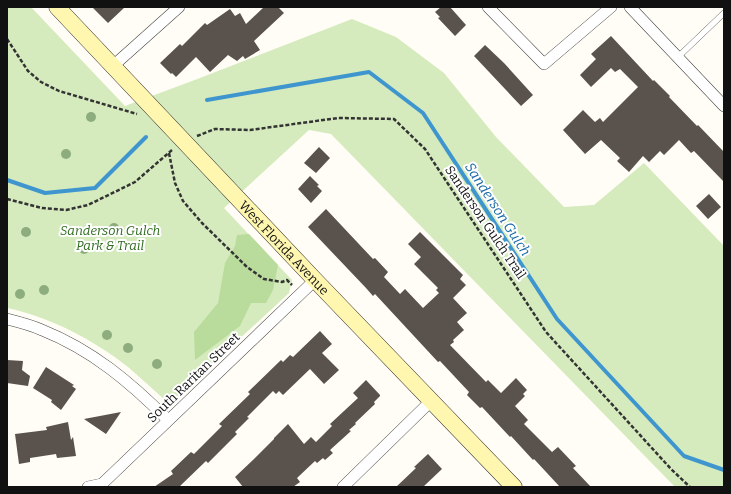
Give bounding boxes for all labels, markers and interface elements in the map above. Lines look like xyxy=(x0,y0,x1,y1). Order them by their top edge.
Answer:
water label: Sanderson Gulch xyxy=(461,159,534,259)
street label: Sanderson Gulch Trail xyxy=(442,163,529,282)
street label: West Florida Avenue xyxy=(236,198,332,298)
park label: Sanderson Gulch Park & Trail xyxy=(60,223,160,253)
street label: South Raritan Street xyxy=(144,329,243,425)

